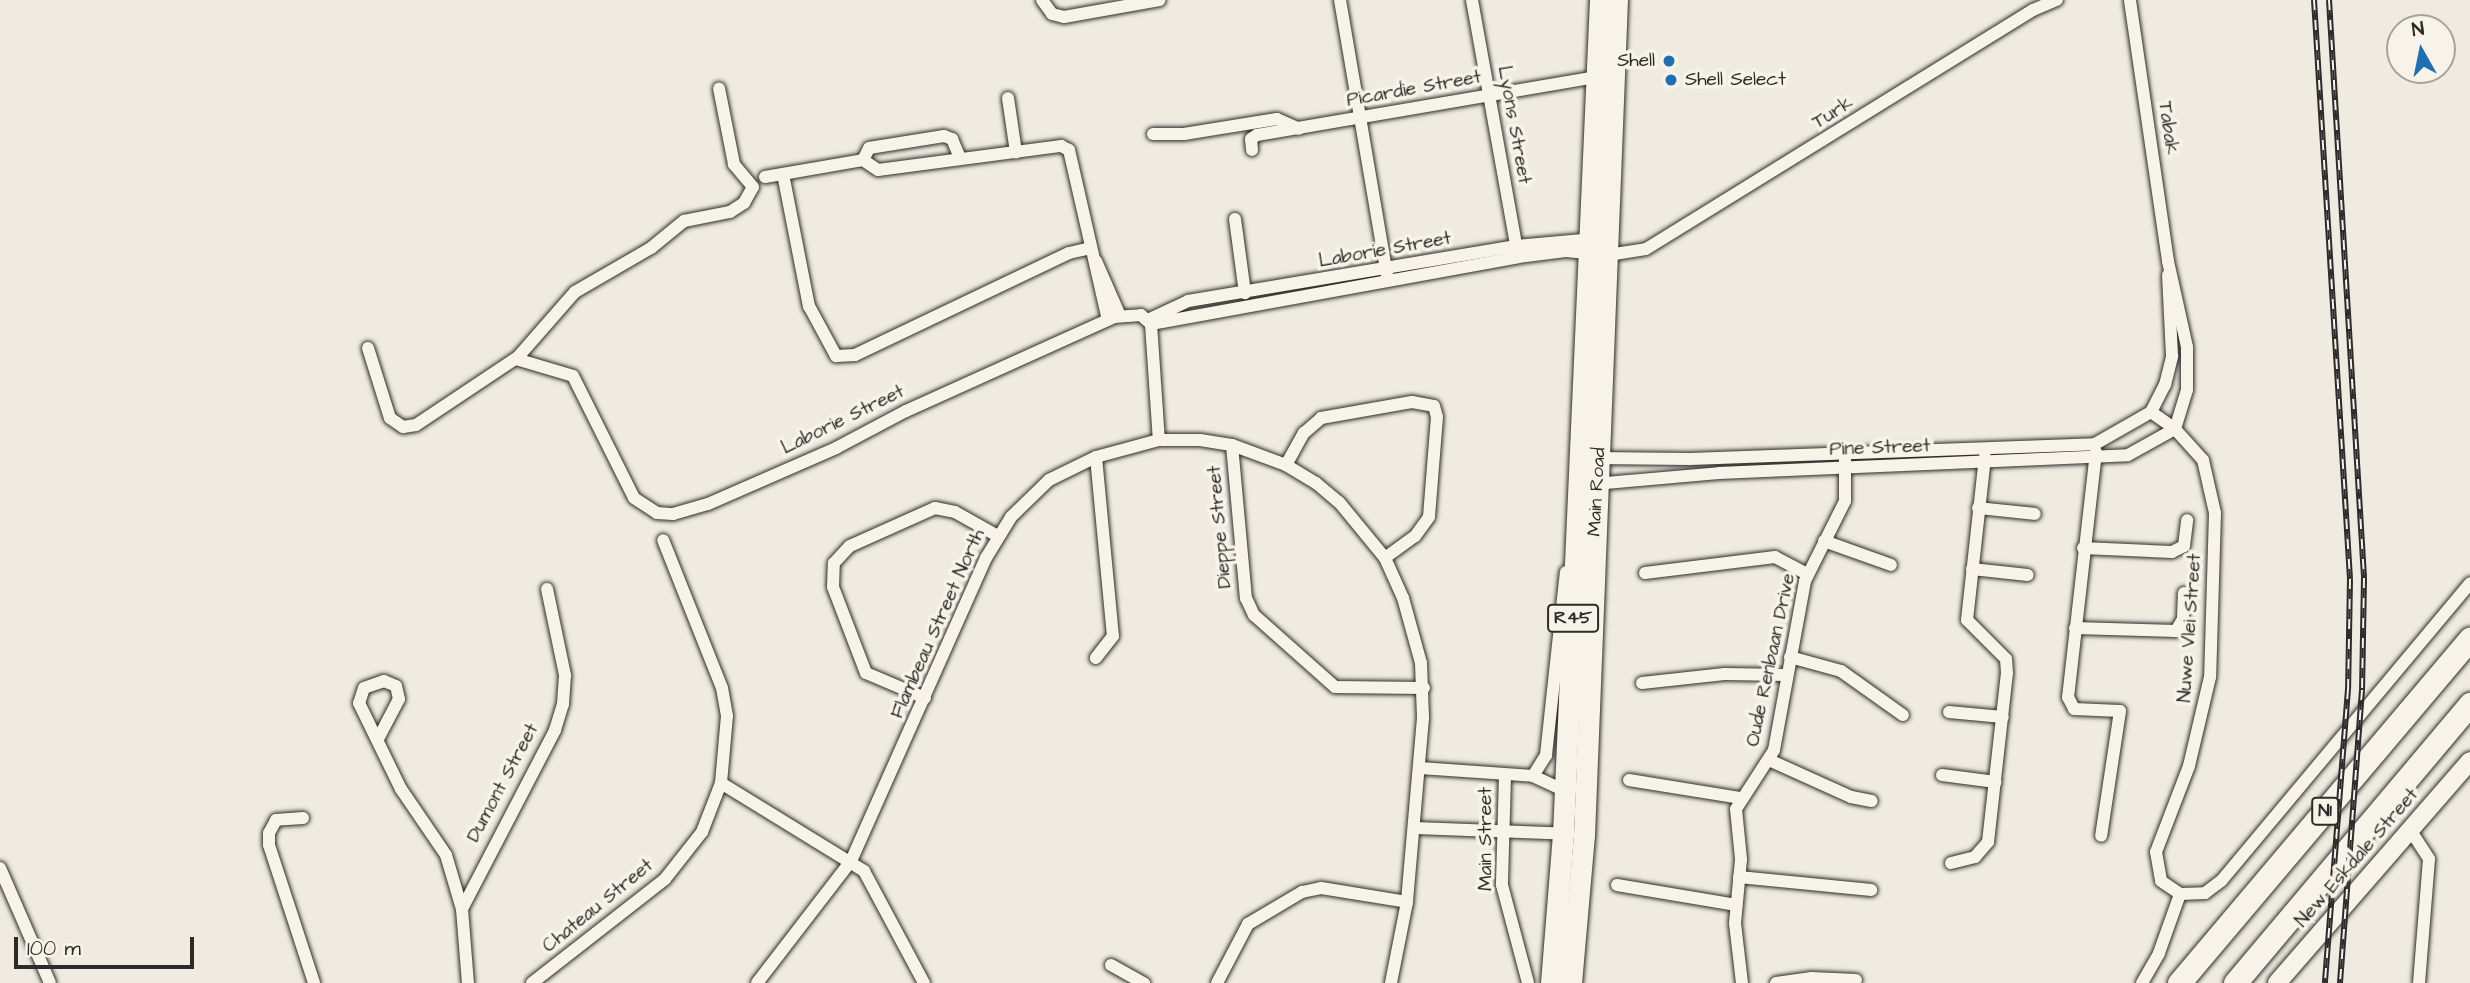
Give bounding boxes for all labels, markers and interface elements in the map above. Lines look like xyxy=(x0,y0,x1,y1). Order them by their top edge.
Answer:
north arrow xyxy=(2386,14,2456,84)
text: N xyxy=(2410,15,2426,44)
place label: Shell xyxy=(1617,50,1655,72)
marker: Shell xyxy=(1661,53,1677,69)
street label: Lyons Street xyxy=(1492,64,1536,186)
street label: Picardie Street xyxy=(1345,66,1483,112)
place label: Shell Select xyxy=(1685,69,1786,91)
marker: Shell Select xyxy=(1663,72,1679,88)
street label: Turk xyxy=(1808,92,1858,134)
street label: Tabak xyxy=(2153,100,2183,156)
street label: Laborie Street xyxy=(1317,227,1453,273)
street label: Laborie Street xyxy=(778,380,908,460)
street label: Pine Street xyxy=(1829,435,1931,461)
street label: Main Road xyxy=(1583,447,1611,537)
street label: Dieppe Street xyxy=(1203,465,1237,589)
street label: Flambeau Street North xyxy=(886,526,990,722)
street label: Nuwe Vlei Street xyxy=(2173,553,2207,703)
street label: Oude Renbaan Drive xyxy=(1742,571,1800,749)
road number: R45 xyxy=(1547,604,1599,632)
street label: Dumont Street xyxy=(462,720,544,846)
street label: New Eskdale Street xyxy=(2290,784,2424,932)
street label: Main Street xyxy=(1475,787,1497,891)
road number: N1 xyxy=(2311,796,2339,826)
street label: Chateau Street xyxy=(538,854,658,958)
scale bar xyxy=(18,923,198,967)
text: 100 m xyxy=(27,934,81,963)

